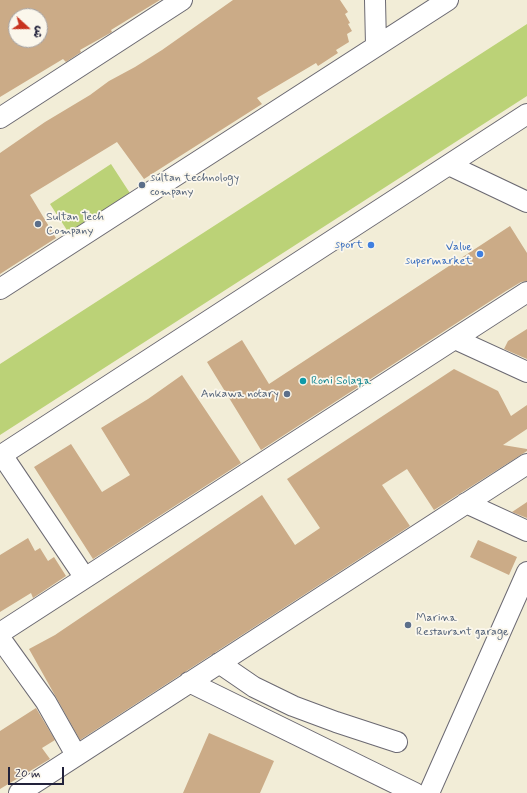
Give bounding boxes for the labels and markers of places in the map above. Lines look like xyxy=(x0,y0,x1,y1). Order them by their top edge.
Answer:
place label: sultan technology company xyxy=(150,171,239,199)
marker: sultan technology company xyxy=(137,180,147,190)
place label: Sultan Tech Company xyxy=(46,210,104,238)
marker: Sultan Tech Company xyxy=(33,219,43,229)
place label: sport xyxy=(335,238,363,252)
marker: sport xyxy=(366,240,376,250)
place label: Value supermarket xyxy=(405,240,472,268)
marker: Value supermarket xyxy=(475,249,485,259)
place label: Roni Solaqa xyxy=(311,374,371,388)
marker: Roni Solaqa xyxy=(298,376,308,386)
place label: Ankawa notary xyxy=(201,387,279,401)
marker: Ankawa notary xyxy=(282,389,292,399)
place label: Marina Restaurant garage xyxy=(416,611,509,639)
marker: Marina Restaurant garage xyxy=(403,620,413,630)

